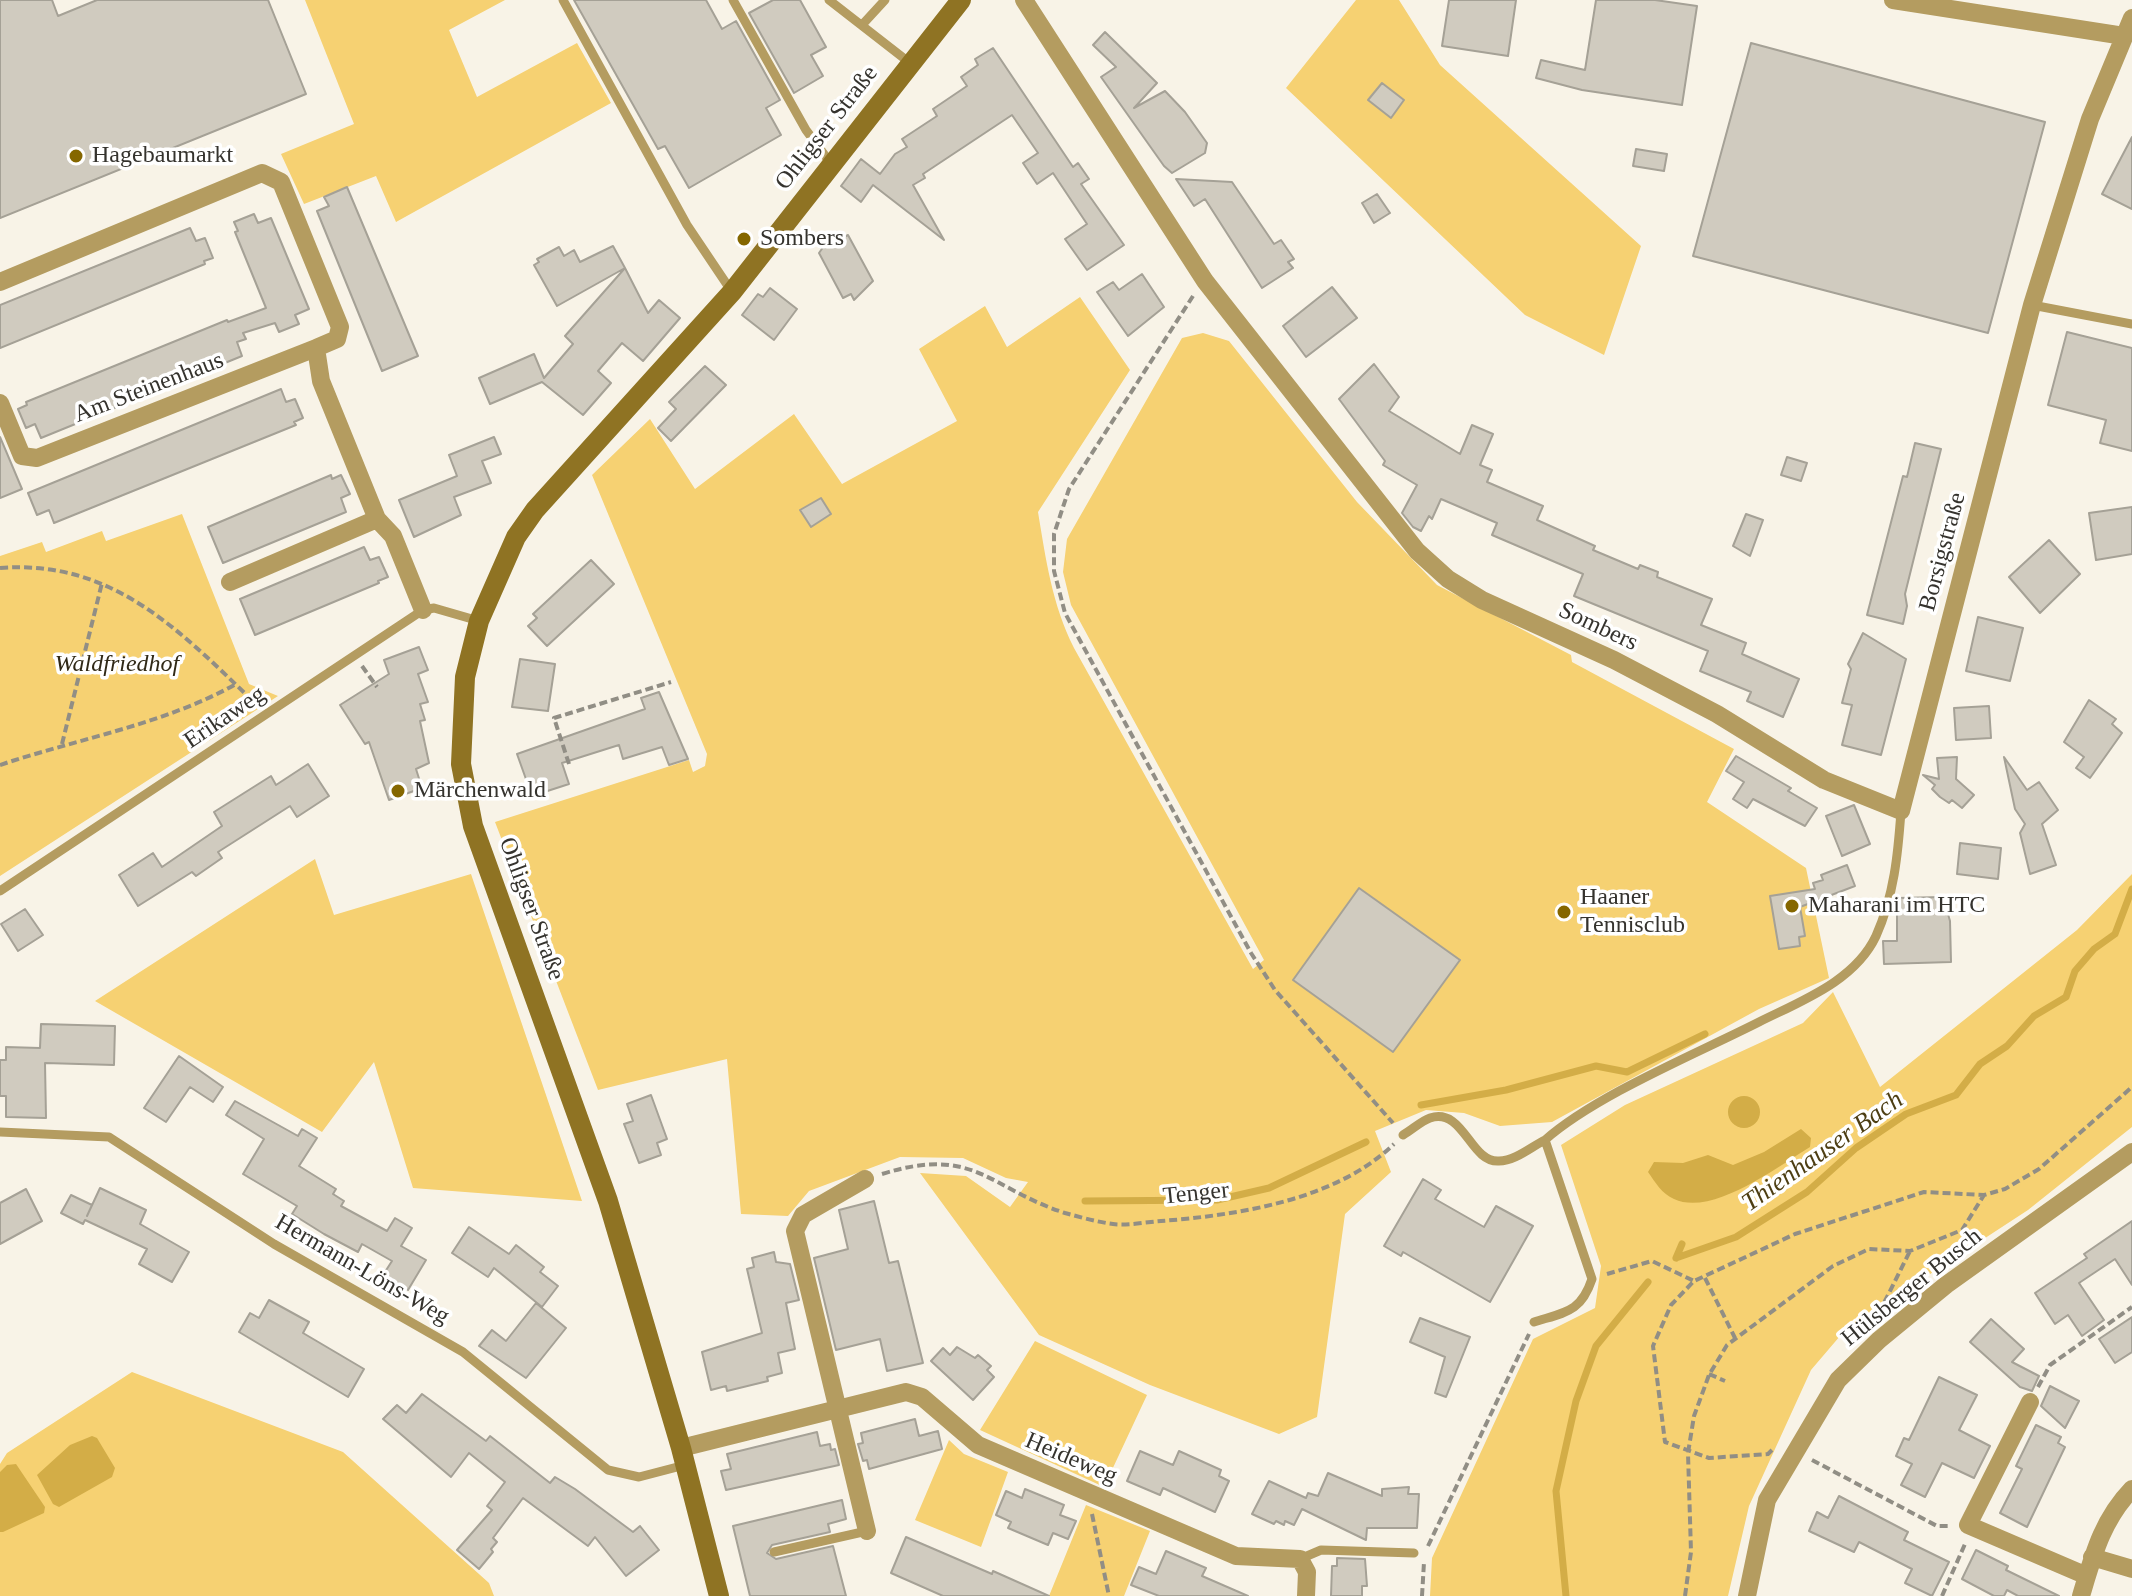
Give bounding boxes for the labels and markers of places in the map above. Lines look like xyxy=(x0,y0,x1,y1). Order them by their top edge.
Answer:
place label: Hagebaumarkt xyxy=(92,142,233,170)
marker: Hagebaumarkt xyxy=(67,147,85,165)
place label: Sombers xyxy=(760,225,844,253)
marker: Sombers xyxy=(735,230,753,248)
place label: Märchenwald xyxy=(414,777,546,805)
marker: Märchenwald xyxy=(389,782,407,800)
place label: Haaner Tennisclub xyxy=(1580,884,1685,940)
place label: Maharani im HTC xyxy=(1808,892,1985,920)
marker: Maharani im HTC xyxy=(1783,897,1801,915)
marker: Haaner Tennisclub xyxy=(1555,903,1573,921)

